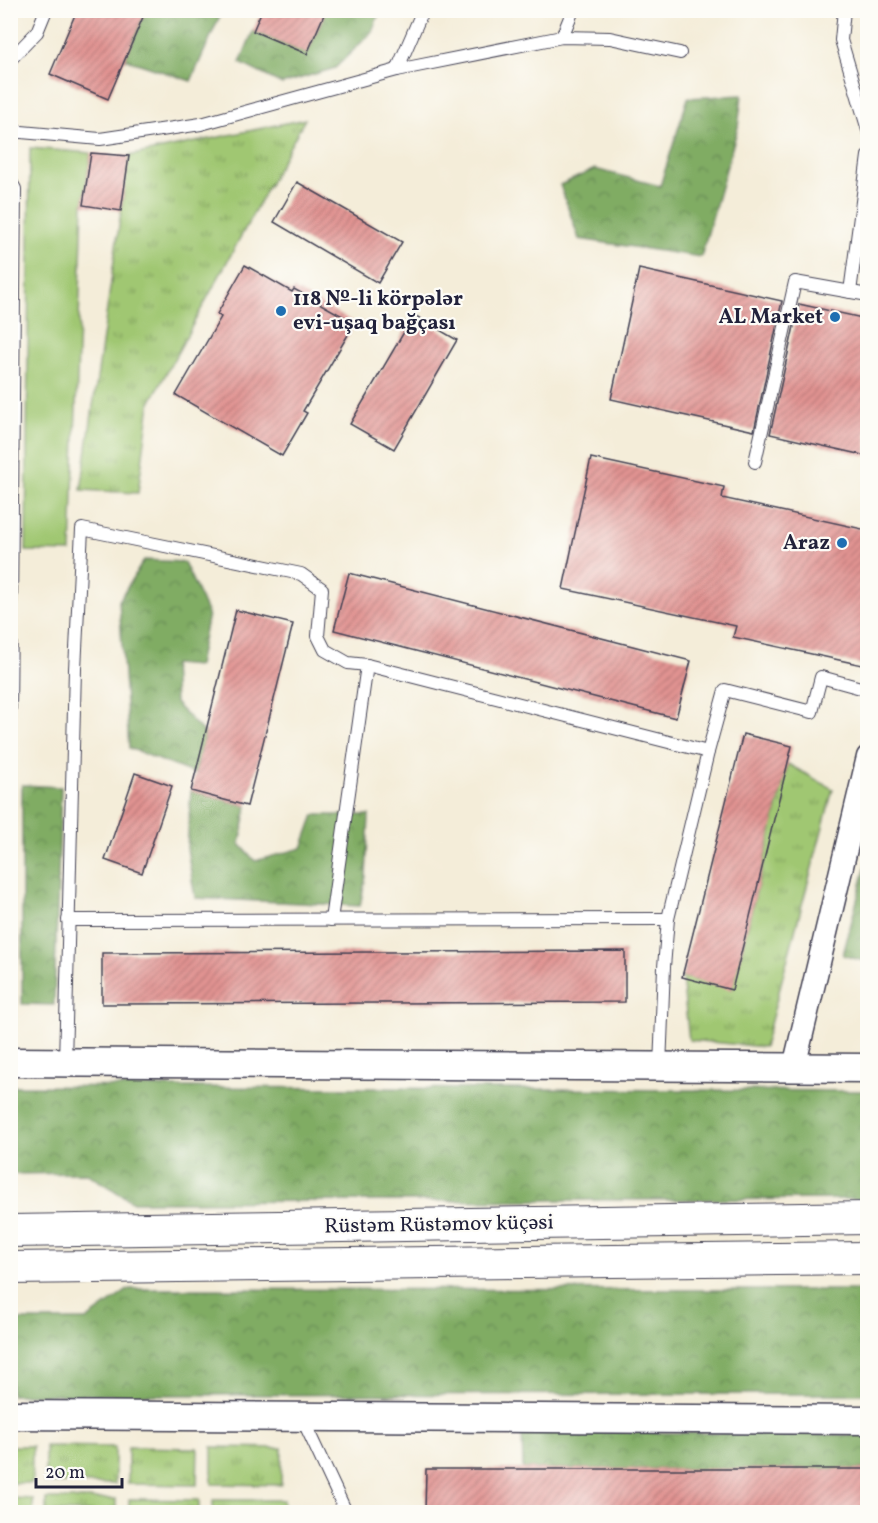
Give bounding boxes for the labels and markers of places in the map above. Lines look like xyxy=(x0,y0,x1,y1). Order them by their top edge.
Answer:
place label: 118 №-li körpələr evi-uşaq bağçası xyxy=(293,285,463,338)
place label: AL Market xyxy=(718,303,823,332)
marker: 118 №-li körpələr evi-uşaq bağçası xyxy=(274,304,288,318)
marker: AL Market xyxy=(828,310,842,324)
place label: Araz xyxy=(783,529,830,558)
marker: Araz xyxy=(835,536,849,550)

